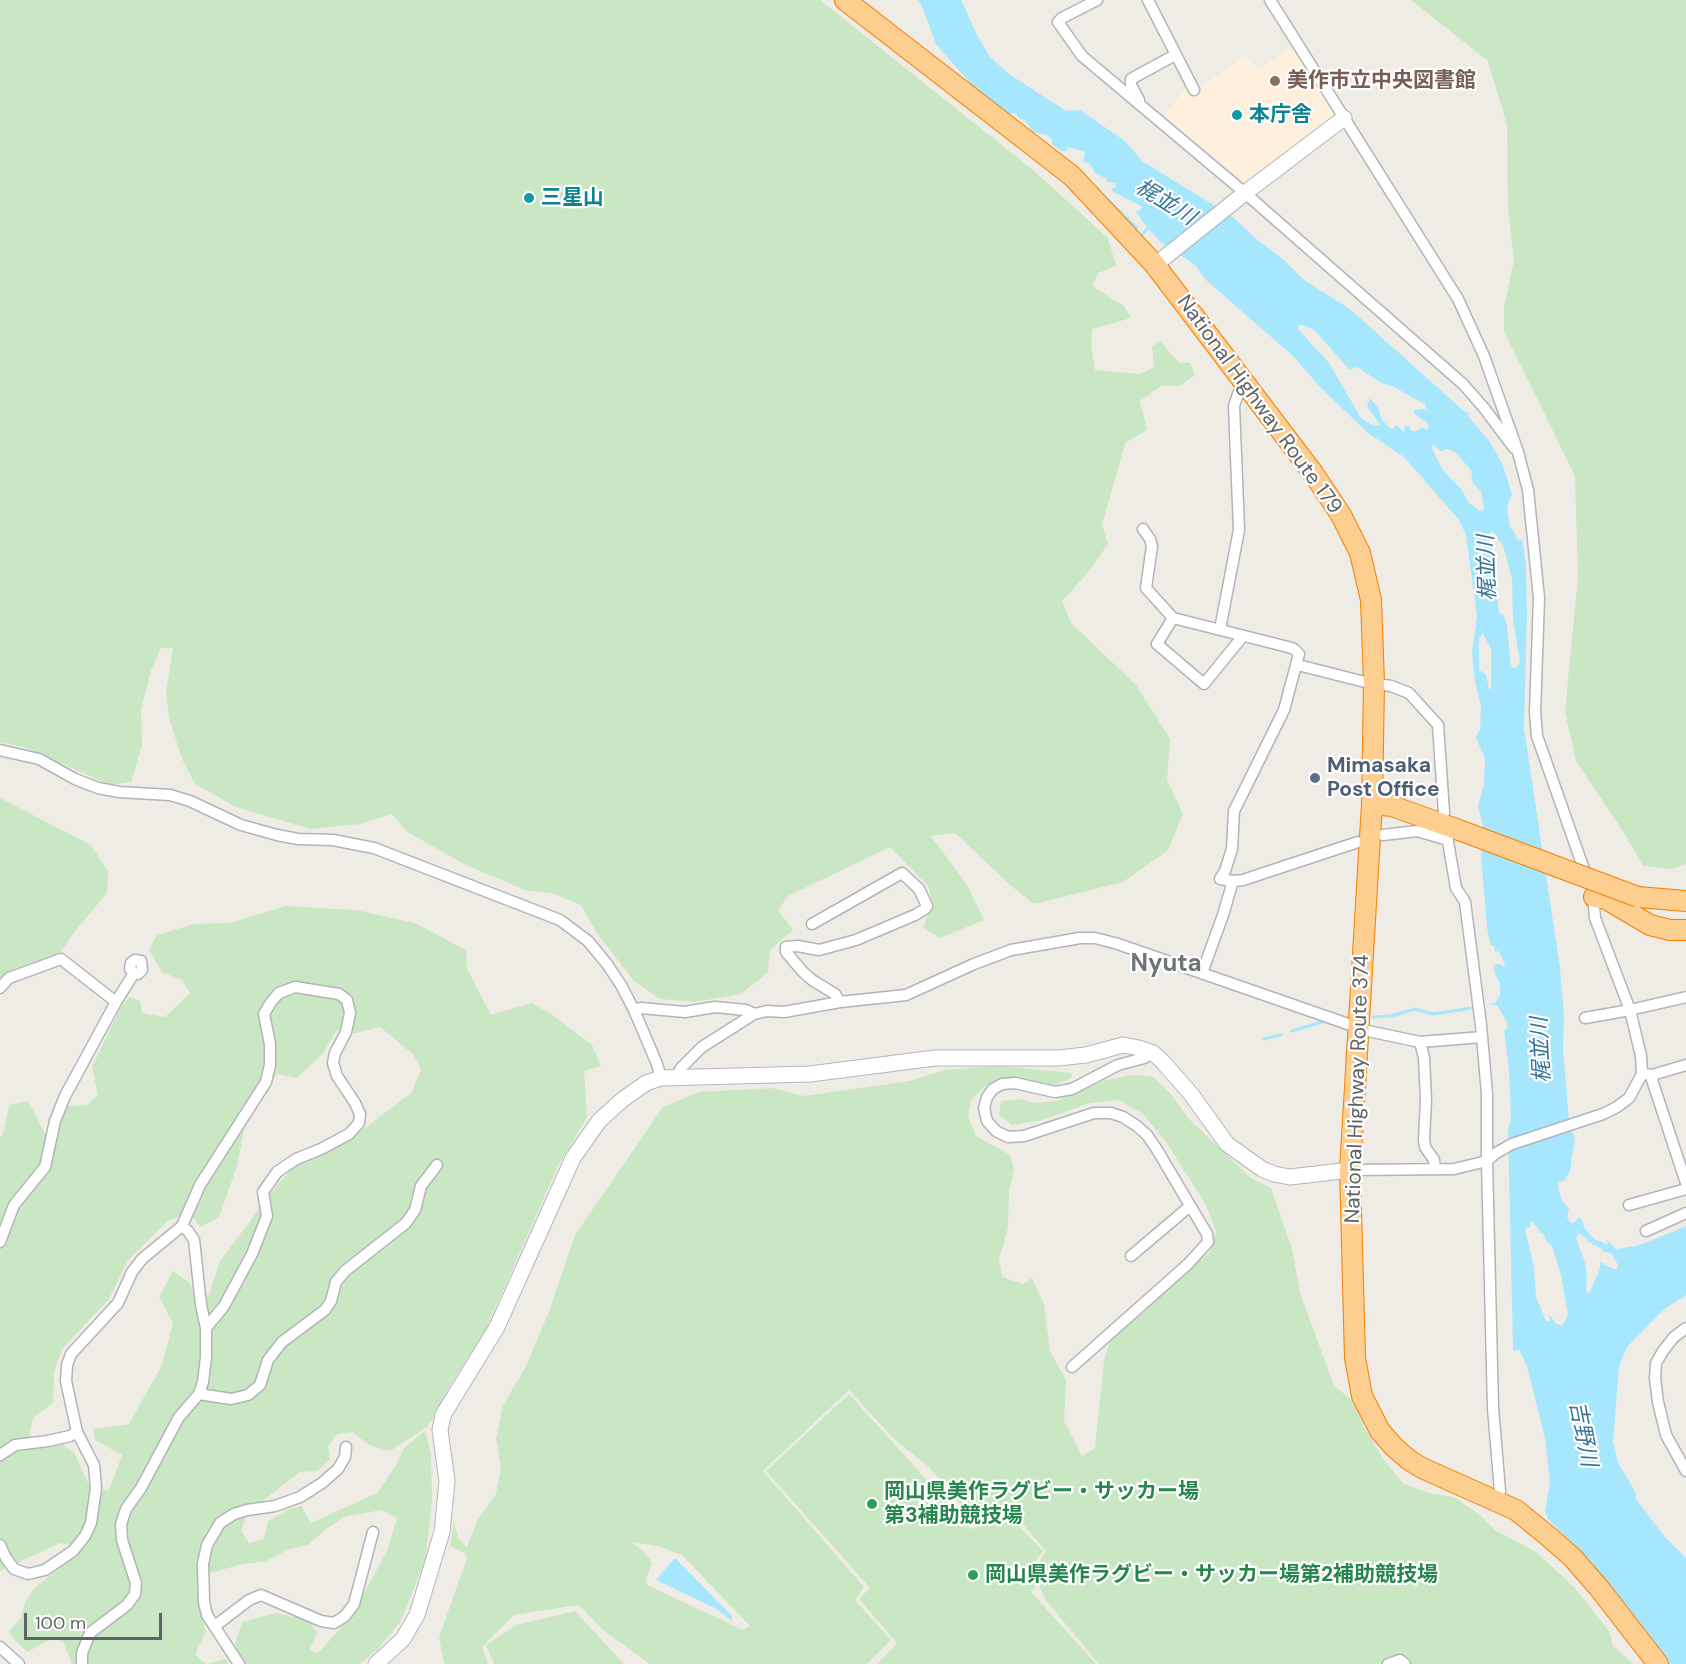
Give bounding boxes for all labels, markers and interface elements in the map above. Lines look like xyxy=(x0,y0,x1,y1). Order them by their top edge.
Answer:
place label: 美作市立中央図書館 xyxy=(1287,68,1476,94)
marker: 美作市立中央図書館 xyxy=(1268,74,1282,88)
place label: 本庁舎 xyxy=(1249,102,1312,128)
marker: 本庁舎 xyxy=(1230,108,1244,122)
water label: 梶並川 xyxy=(1130,174,1200,232)
place label: 三星山 xyxy=(541,185,604,211)
marker: 三星山 xyxy=(522,191,536,205)
street label: National Highway Route 179 xyxy=(1171,291,1347,519)
water label: 梶並川 xyxy=(1474,535,1502,601)
place label: Mimasaka Post Office xyxy=(1327,753,1440,803)
marker: Mimasaka Post Office xyxy=(1308,771,1322,785)
district label: Nyuta xyxy=(1130,951,1202,979)
street label: National Highway Route 374 xyxy=(1341,954,1375,1224)
water label: 梶並川 xyxy=(1527,1016,1557,1084)
water label: 吉野川 xyxy=(1563,1399,1601,1469)
place label: 岡山県美作ラグビー・サッカー場 第3補助競技場 xyxy=(884,1479,1199,1529)
marker: 岡山県美作ラグビー・サッカー場 第3補助競技場 xyxy=(865,1497,879,1511)
place label: 岡山県美作ラグビー・サッカー場第2補助競技場 xyxy=(985,1562,1438,1588)
marker: 岡山県美作ラグビー・サッカー場第2補助競技場 xyxy=(966,1568,980,1582)
scale bar xyxy=(27,1601,165,1639)
text: 100 m xyxy=(35,1611,86,1635)

